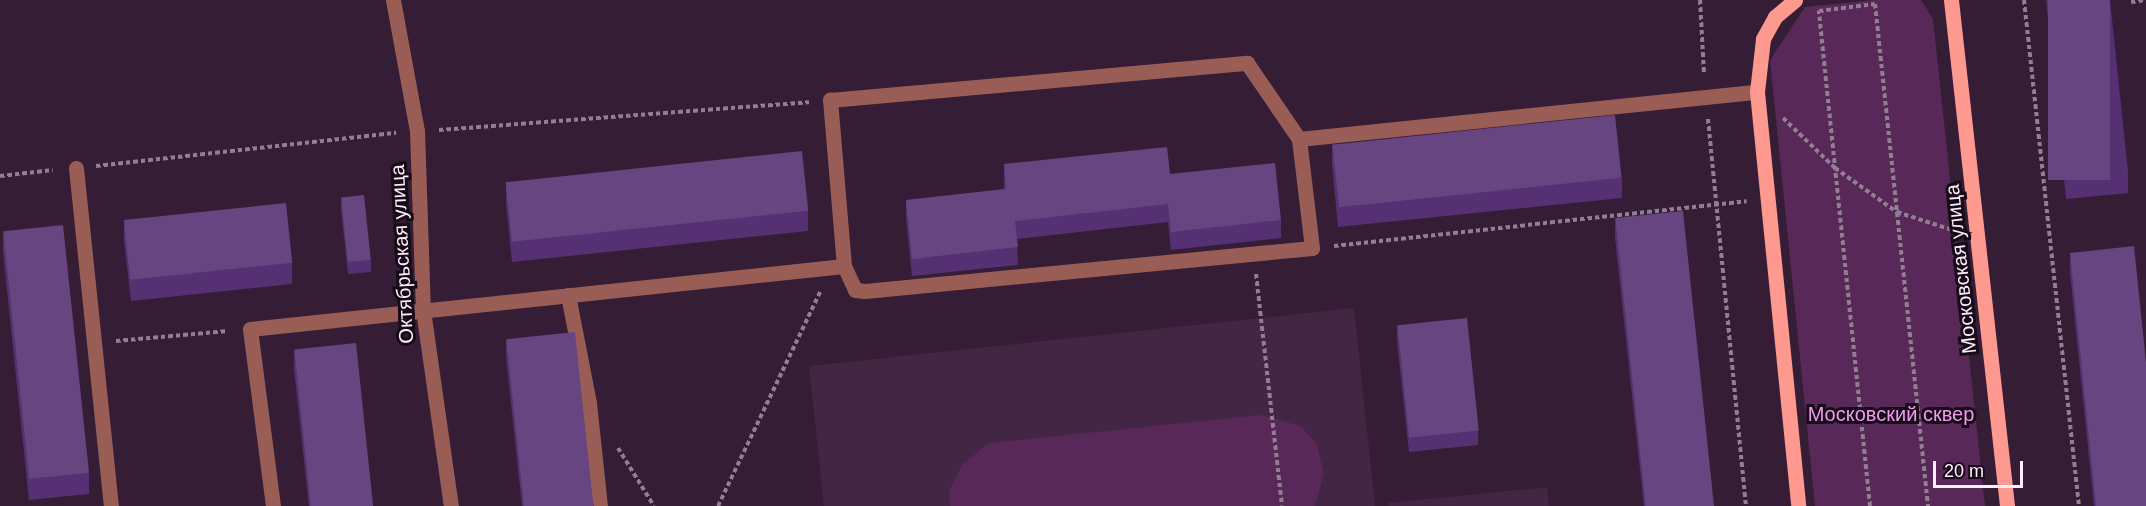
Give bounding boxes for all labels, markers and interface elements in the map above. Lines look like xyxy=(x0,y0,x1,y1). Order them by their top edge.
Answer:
street label: Октябрьская улица xyxy=(385,164,419,344)
street label: Московская улица xyxy=(1940,183,1982,355)
park label: Московский сквер xyxy=(1808,402,1974,426)
scale bar xyxy=(1936,449,2026,487)
text: 20 m xyxy=(1944,461,1984,481)

